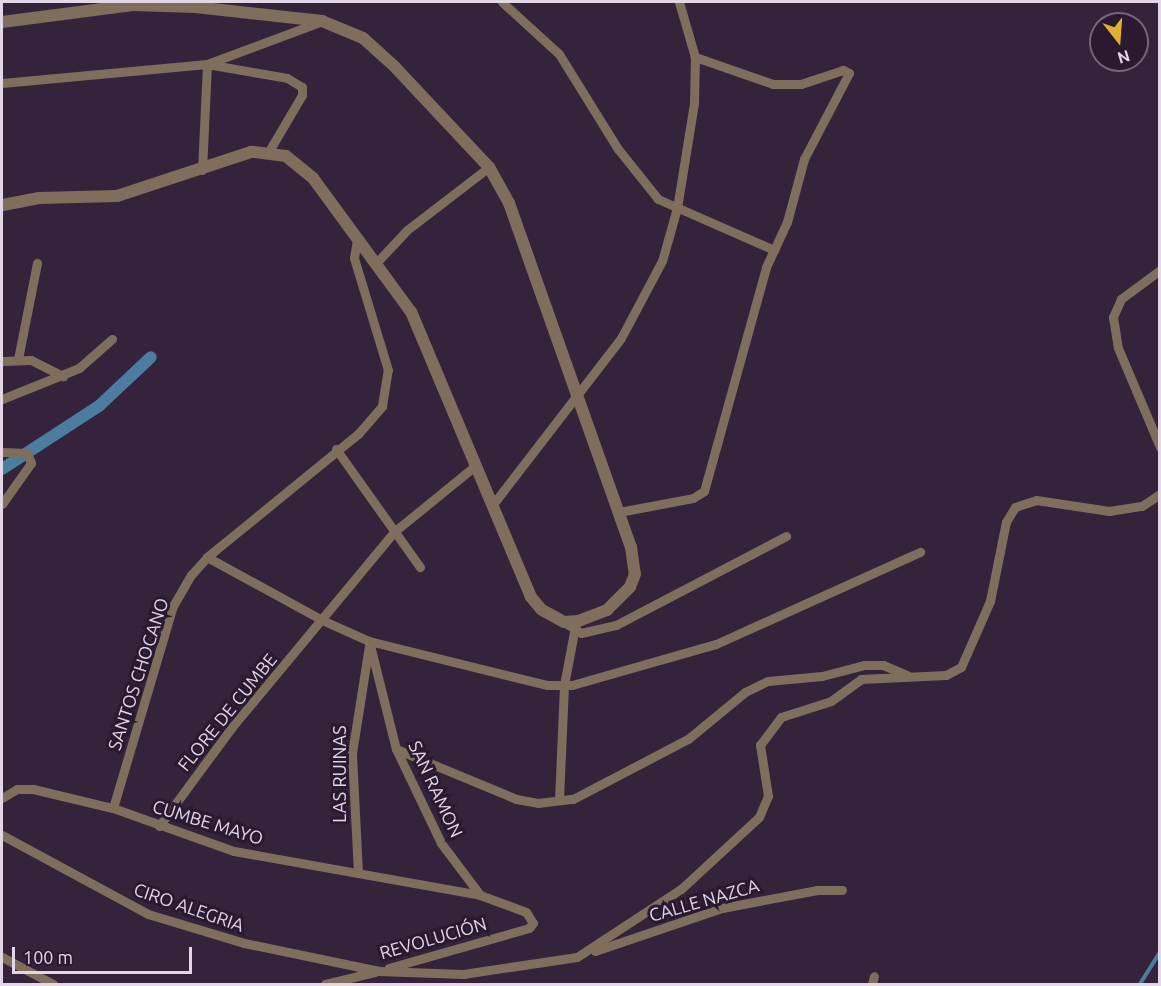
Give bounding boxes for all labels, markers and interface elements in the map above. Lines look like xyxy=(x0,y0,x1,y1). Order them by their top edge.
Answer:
north arrow xyxy=(1089,12,1149,72)
text: N xyxy=(1115,47,1132,68)
street label: SANTOS CHOCANO xyxy=(103,595,173,753)
street label: FLORE DE CUMBE xyxy=(173,649,281,775)
street label: LAS RUINAS xyxy=(328,725,350,823)
street label: SAN RAMON xyxy=(404,737,468,841)
street label: CUMBE MAYO xyxy=(150,795,266,849)
street label: CALLE NAZCA xyxy=(647,874,761,926)
street label: CIRO ALEGRIA xyxy=(131,878,247,936)
street label: REVOLUCIÓN xyxy=(377,912,489,964)
scale bar xyxy=(15,935,195,973)
text: 100 m xyxy=(23,947,73,967)

